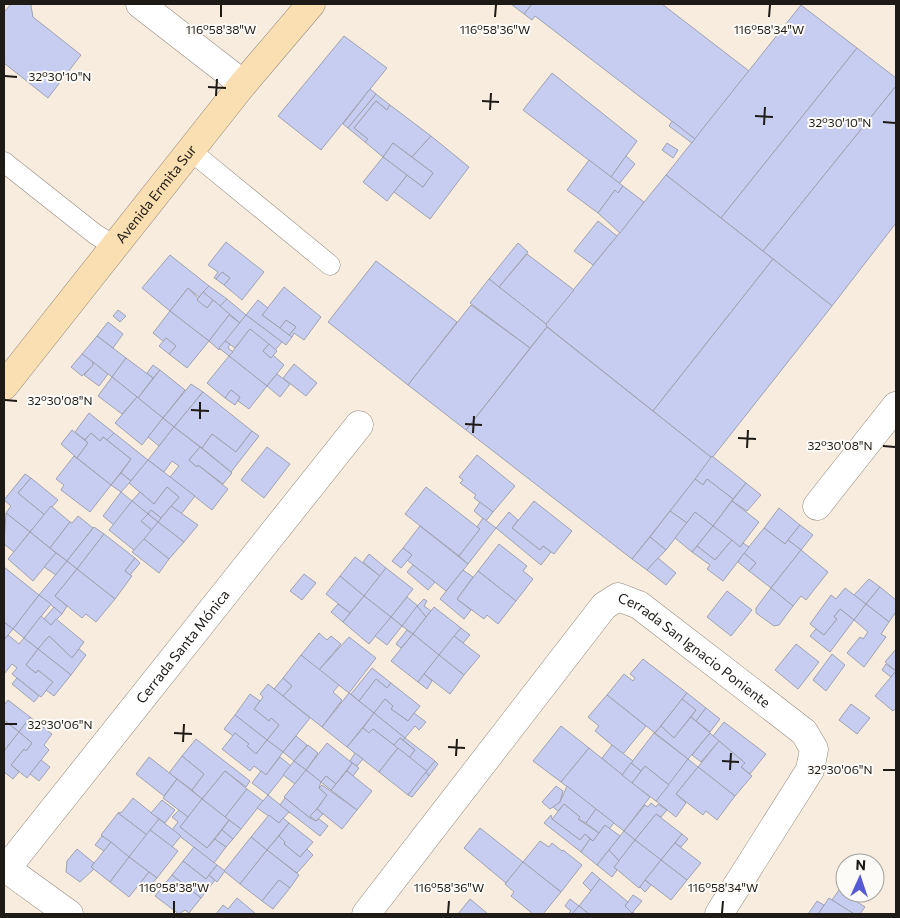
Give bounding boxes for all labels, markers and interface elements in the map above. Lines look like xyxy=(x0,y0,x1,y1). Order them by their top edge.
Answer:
text: 116°58'38"W xyxy=(186,22,256,36)
text: 116°58'36"W xyxy=(460,22,530,36)
text: 116°58'34"W xyxy=(734,22,804,36)
text: 32°30'10"N xyxy=(29,69,91,83)
text: 32°30'10"N xyxy=(809,115,871,129)
street label: Avenida Ermita Sur xyxy=(112,141,200,246)
text: 32°30'08"N xyxy=(28,393,92,407)
text: 32°30'08"N xyxy=(808,438,872,452)
street label: Cerrada Santa Mónica xyxy=(132,586,233,707)
street label: Cerrada San Ignacio Poniente xyxy=(616,589,774,711)
text: 32°30'06"N xyxy=(28,717,92,731)
text: 32°30'06"N xyxy=(808,762,872,776)
north arrow xyxy=(835,853,885,903)
text: N xyxy=(855,856,866,873)
text: 116°58'38"W xyxy=(139,880,209,894)
text: 116°58'36"W xyxy=(414,880,484,894)
text: 116°58'34"W xyxy=(688,880,758,894)

